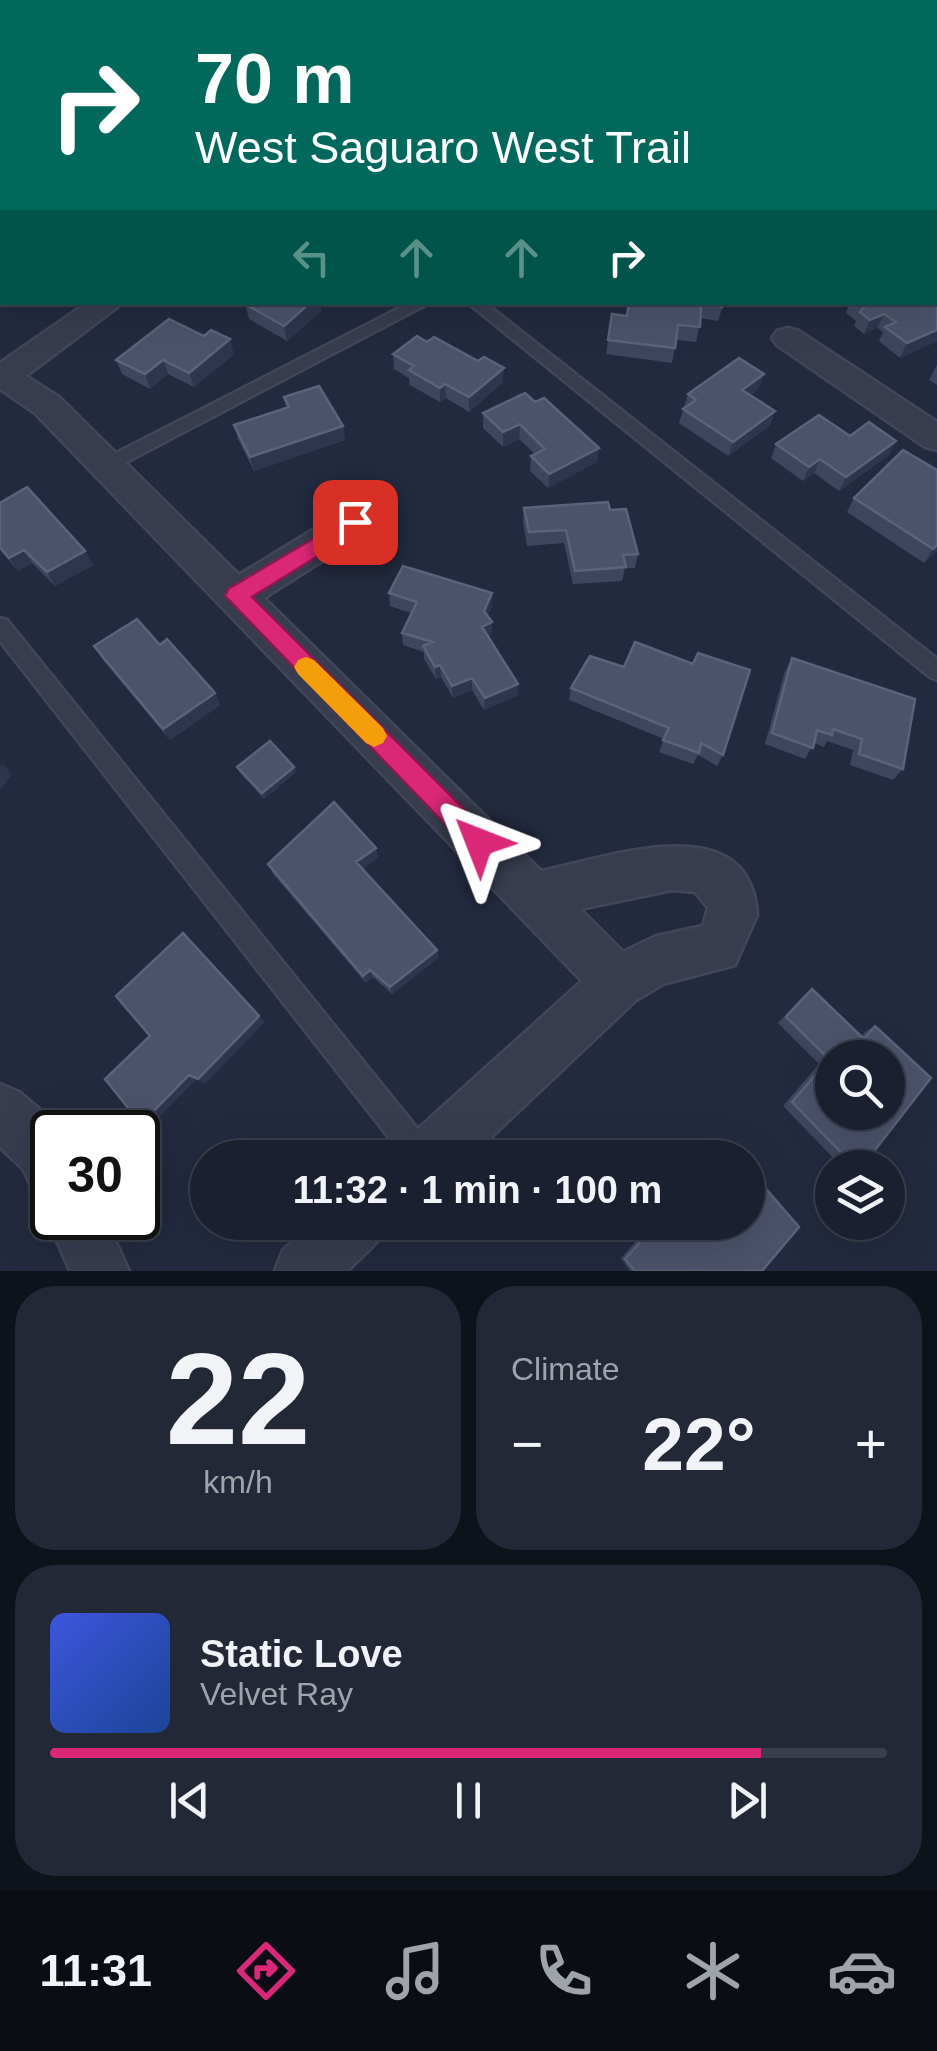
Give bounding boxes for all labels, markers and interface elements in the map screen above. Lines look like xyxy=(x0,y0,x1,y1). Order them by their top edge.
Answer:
icon: right xyxy=(30,40,160,170)
text: 70 m xyxy=(195,40,355,118)
text: West Saguaro West Trail xyxy=(195,122,691,173)
icon: left xyxy=(284,230,339,285)
icon: ahead xyxy=(389,230,444,285)
icon: ahead xyxy=(494,230,549,285)
icon: right xyxy=(599,230,654,285)
pin xyxy=(313,480,398,565)
icon: arrive xyxy=(328,495,383,550)
position arrow xyxy=(427,790,531,894)
map controls xyxy=(815,1040,905,1240)
button: search xyxy=(815,1040,905,1130)
speed limit sign: 30 xyxy=(30,1110,160,1240)
button: layers xyxy=(815,1150,905,1240)
text: 11:32 · 1 min · 100 m xyxy=(293,1169,662,1211)
text: 22 xyxy=(166,1326,310,1472)
text: Climate xyxy=(511,1351,619,1387)
text: 22° xyxy=(642,1402,756,1486)
text: − xyxy=(511,1413,543,1475)
text: + xyxy=(855,1413,887,1475)
text: km/h xyxy=(203,1464,273,1500)
text: Static Love xyxy=(200,1633,403,1675)
text: Velvet Ray xyxy=(200,1676,353,1712)
icon: previous xyxy=(162,1773,217,1828)
icon: pause xyxy=(441,1773,496,1828)
icon: next xyxy=(720,1773,775,1828)
icon: directions xyxy=(231,1936,301,2006)
icon: music xyxy=(380,1936,450,2006)
icon: phone xyxy=(529,1936,599,2006)
icon: climate xyxy=(678,1936,748,2006)
icon: car xyxy=(827,1936,897,2006)
text: 11:31 xyxy=(40,1945,152,1996)

